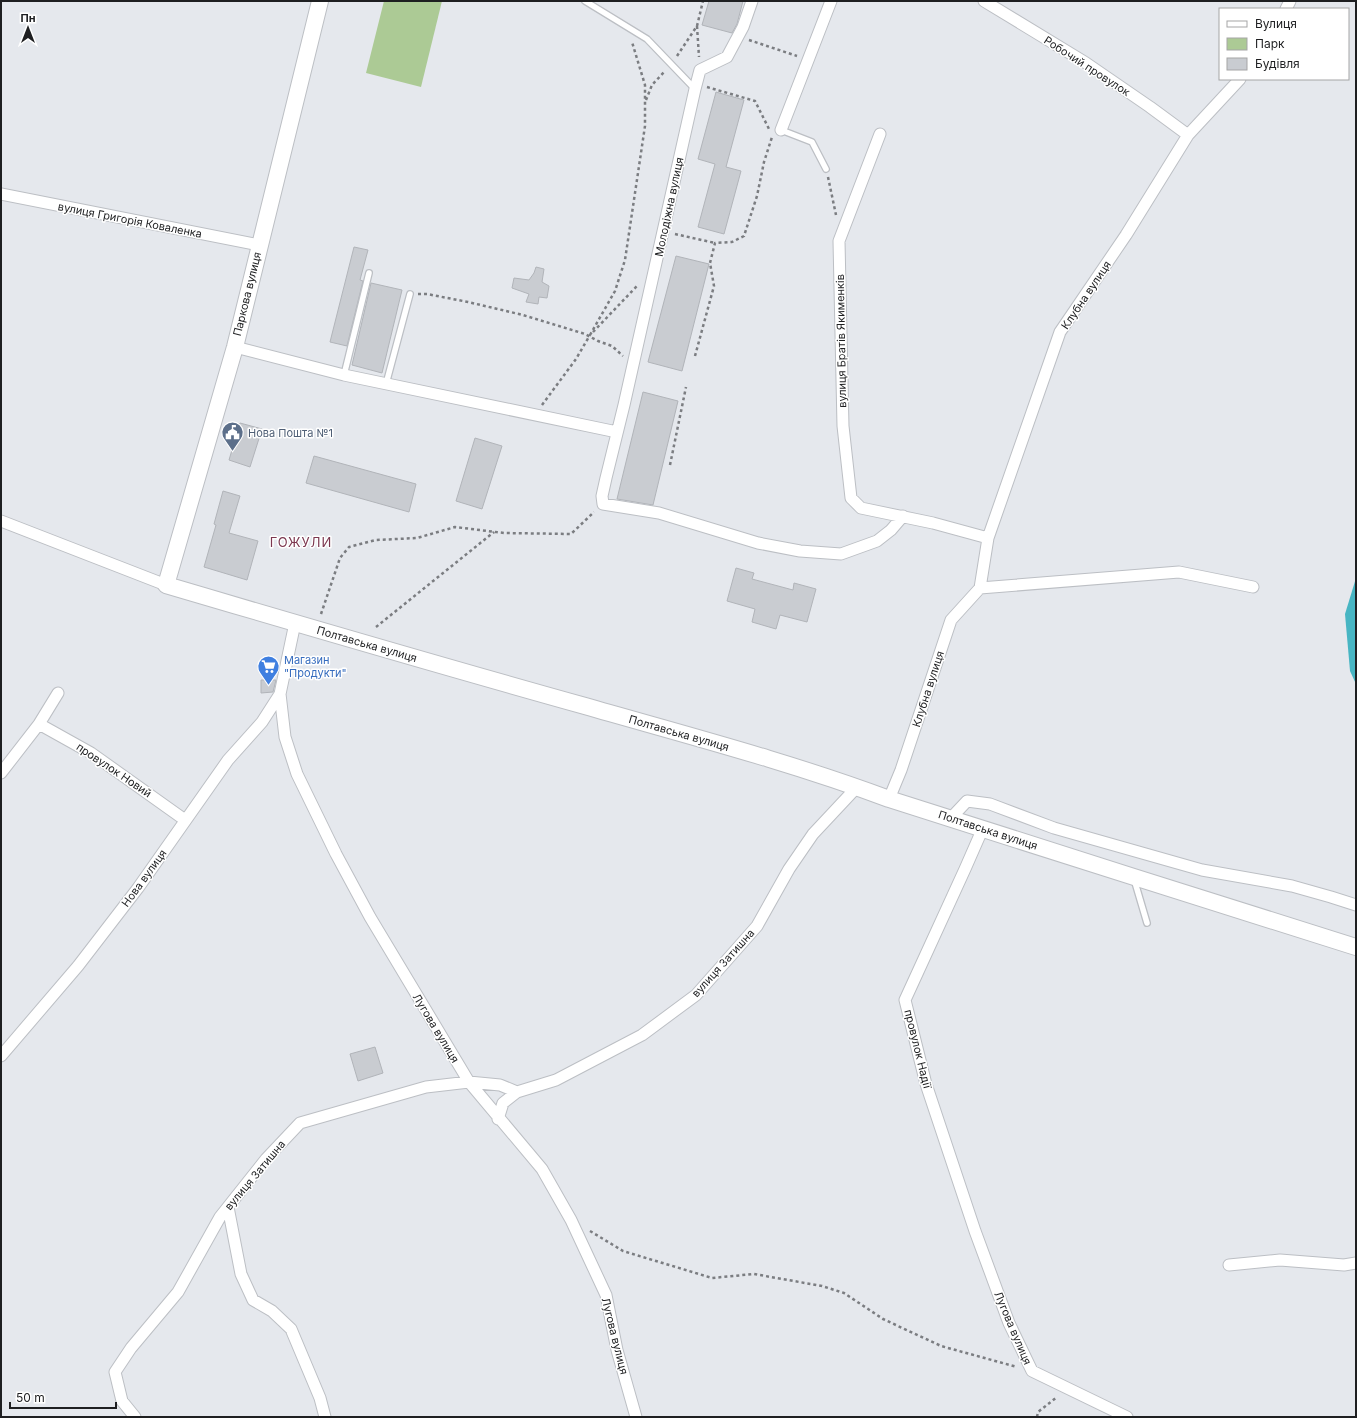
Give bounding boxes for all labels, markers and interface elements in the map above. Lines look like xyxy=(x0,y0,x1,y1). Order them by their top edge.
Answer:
north arrow xyxy=(8,8,48,48)
legend xyxy=(1219,8,1349,80)
text: Пн xyxy=(20,11,36,25)
text: Вулиця xyxy=(1255,16,1297,31)
street label: Робочий провулок xyxy=(1041,33,1133,99)
text: Парк xyxy=(1255,36,1285,51)
text: Будівля xyxy=(1255,56,1300,71)
street label: Молодіжна вулиця xyxy=(652,156,686,258)
street label: вулиця Григорія Коваленка xyxy=(57,199,203,241)
street label: Паркова вулиця xyxy=(230,250,264,338)
street label: Клубна вулиця xyxy=(1058,258,1114,332)
street label: вулиця Братів Якименків xyxy=(833,274,849,408)
public building icon: Нова Пошта №1 xyxy=(220,420,246,453)
place label: Нова Пошта №1 xyxy=(248,426,333,440)
district label: ГОЖУЛИ xyxy=(270,534,332,550)
street label: Полтавська вулиця xyxy=(315,623,419,665)
street label: Клубна вулиця xyxy=(909,649,947,729)
supermarket icon: Магазин "Продукти" xyxy=(256,653,282,686)
place label: Магазин "Продукти" xyxy=(284,653,347,680)
street label: Полтавська вулиця xyxy=(627,712,731,754)
street label: провулок Новий xyxy=(74,740,154,800)
street label: Полтавська вулиця xyxy=(937,807,1039,853)
street label: Нова вулиця xyxy=(118,847,170,909)
street label: вулиця Затишна xyxy=(689,926,757,1000)
street label: Лугова вулиця xyxy=(410,991,462,1065)
street label: провулок Надії xyxy=(901,1008,935,1091)
street label: вулиця Затишна xyxy=(222,1137,288,1213)
street label: Лугова вулиця xyxy=(991,1289,1035,1367)
street label: Лугова вулиця xyxy=(599,1296,631,1376)
scale bar xyxy=(10,1384,116,1410)
text: 50 m xyxy=(16,1390,45,1405)

